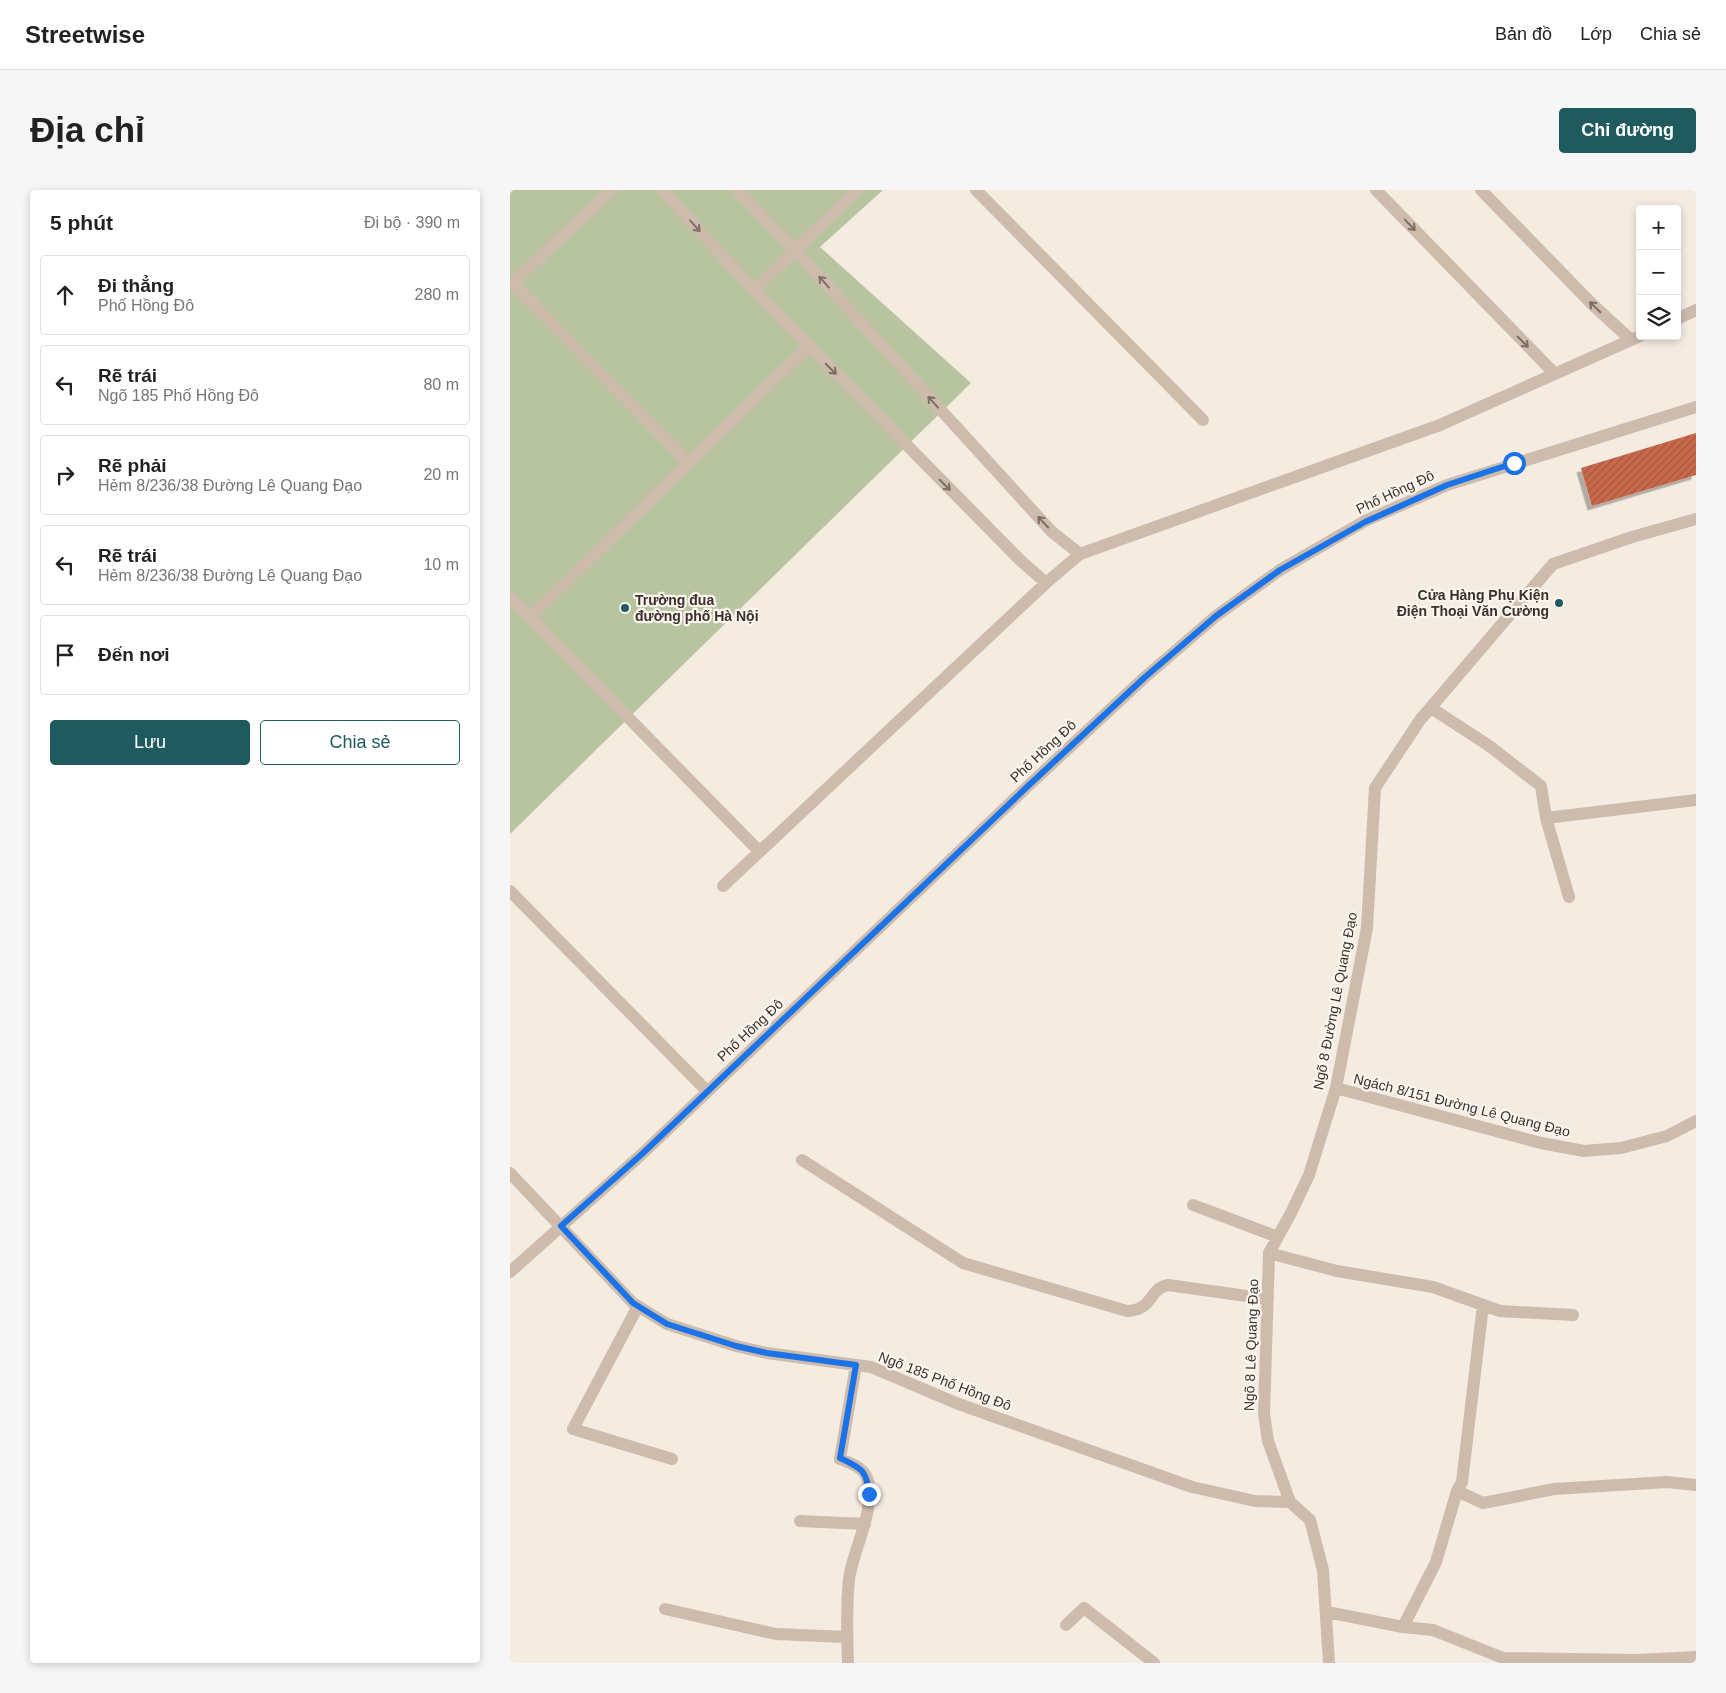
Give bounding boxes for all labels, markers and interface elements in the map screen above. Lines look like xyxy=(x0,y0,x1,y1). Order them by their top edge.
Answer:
text: Streetwise xyxy=(25,21,145,48)
text: Bản đồ xyxy=(1495,24,1552,44)
text: Lớp xyxy=(1580,24,1612,44)
text: Chia sẻ xyxy=(1640,24,1701,44)
button: Chỉ đường xyxy=(1559,108,1696,153)
text: Địa chỉ xyxy=(30,110,145,149)
map controls xyxy=(1636,205,1681,340)
button: + xyxy=(1636,205,1681,250)
text: 5 phút xyxy=(50,211,113,234)
text: Đi bộ · 390 m xyxy=(364,214,460,231)
one-way arrow xyxy=(1404,219,1416,231)
one-way arrow xyxy=(689,220,701,232)
button: − xyxy=(1636,250,1681,295)
text: Đi thẳng xyxy=(98,275,174,296)
one-way arrow xyxy=(818,276,830,289)
icon: ahead xyxy=(51,281,79,309)
text: 280 m xyxy=(415,286,459,303)
button: layers xyxy=(1636,295,1681,340)
text: Phố Hồng Đô xyxy=(98,297,194,314)
one-way arrow xyxy=(1590,301,1602,313)
one-way arrow xyxy=(1517,336,1529,348)
one-way arrow xyxy=(825,363,837,375)
text: Rẽ trái xyxy=(98,365,157,386)
icon: left xyxy=(51,371,79,399)
text: 80 m xyxy=(423,376,459,393)
text: Ngõ 185 Phố Hồng Đô xyxy=(98,387,259,404)
one-way arrow xyxy=(928,396,939,409)
route start xyxy=(1503,452,1526,475)
text: Rẽ phải xyxy=(98,455,167,476)
icon: right xyxy=(51,461,79,489)
text: 20 m xyxy=(423,466,459,483)
street label: Phố Hồng Đô xyxy=(1354,467,1437,517)
text: Hẻm 8/236/38 Đường Lê Quang Đạo xyxy=(98,477,362,494)
one-way arrow xyxy=(939,478,951,491)
one-way arrow xyxy=(1037,516,1049,529)
text: Rẽ trái xyxy=(98,545,157,566)
icon: left xyxy=(51,551,79,579)
text: 10 m xyxy=(423,556,459,573)
text: Hẻm 8/236/38 Đường Lê Quang Đạo xyxy=(98,567,362,584)
place label: Cửa Hàng Phụ Kiện Điện Thoại Văn Cường xyxy=(1397,587,1549,619)
place label: Trường đua đường phố Hà Nội xyxy=(635,592,759,624)
marker: Cửa Hàng Phụ Kiện Điện Thoại Văn Cường xyxy=(1553,597,1565,609)
marker: Trường đua đường phố Hà Nội xyxy=(619,602,631,614)
icon: arrive xyxy=(51,641,79,669)
text: Đến nơi xyxy=(98,644,170,665)
street label: Phố Hồng Đô xyxy=(1007,716,1079,786)
button: Lưu xyxy=(50,720,250,765)
button: Chia sẻ xyxy=(260,720,460,765)
street label: Ngõ 8 Đường Lê Quang Đạo xyxy=(1310,911,1360,1091)
street label: Phố Hồng Đô xyxy=(714,995,786,1065)
street label: Ngách 8/151 Đường Lê Quang Đạo xyxy=(1352,1070,1572,1140)
street label: Ngõ 8 Lê Quang Đạo xyxy=(1241,1278,1261,1411)
street label: Ngõ 185 Phố Hồng Đô xyxy=(876,1348,1014,1414)
route end xyxy=(858,1483,881,1506)

